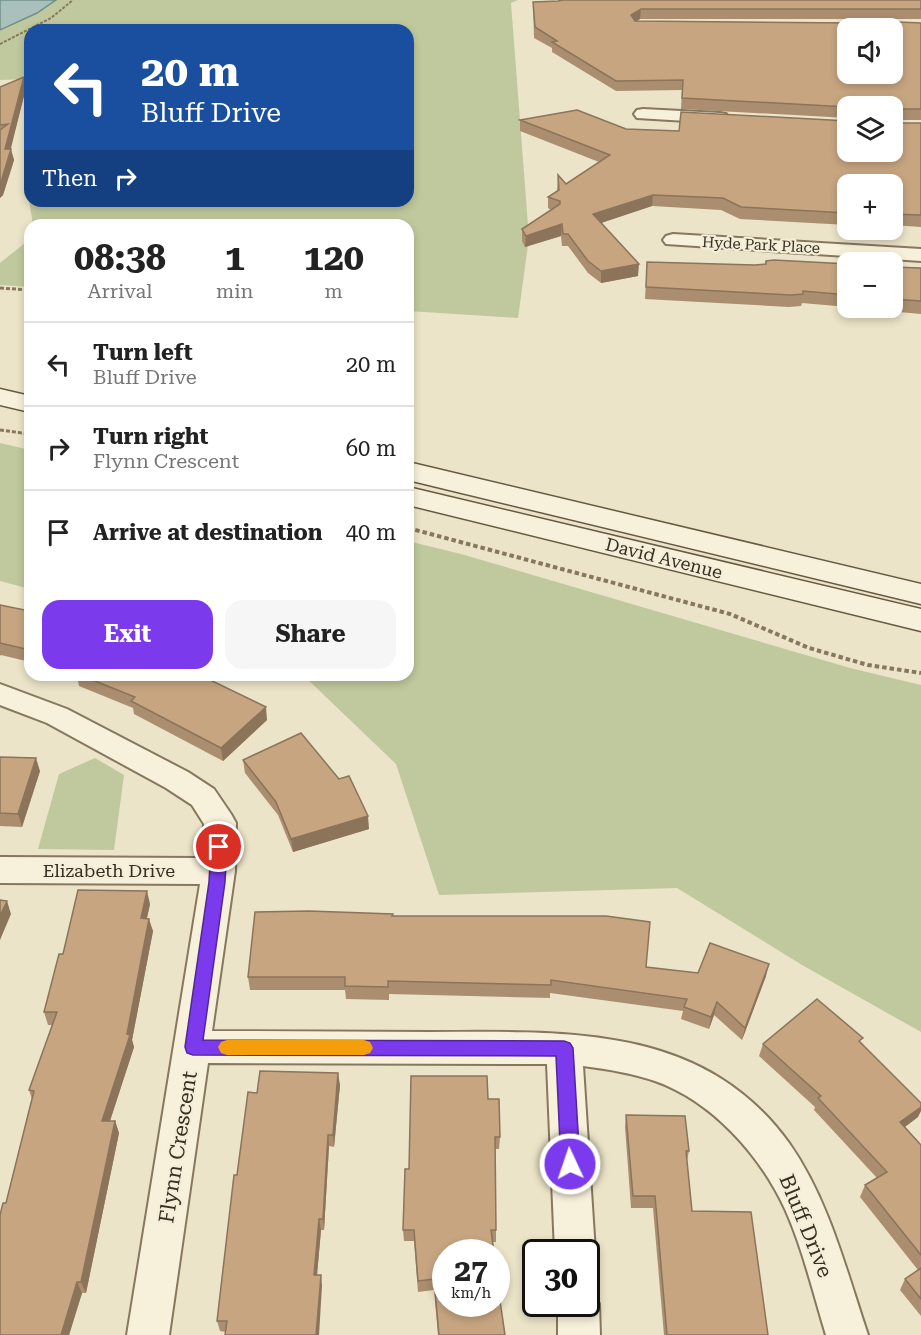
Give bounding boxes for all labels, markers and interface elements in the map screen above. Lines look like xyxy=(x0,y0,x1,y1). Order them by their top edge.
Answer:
map controls xyxy=(837,18,903,318)
button: sound xyxy=(837,18,903,84)
text: 20 m xyxy=(141,47,239,96)
icon: left xyxy=(42,48,120,126)
button: layers xyxy=(837,96,903,162)
text: Bluff Drive xyxy=(141,97,281,129)
icon: right xyxy=(109,162,142,195)
text: Then xyxy=(42,166,97,191)
button: + xyxy=(837,174,903,240)
street label: Hyde Park Place xyxy=(701,233,821,257)
text: 08:38 xyxy=(74,237,166,279)
text: 1 xyxy=(225,237,245,279)
text: 120 xyxy=(304,237,364,279)
button: − xyxy=(837,252,903,318)
text: Arrival xyxy=(87,279,152,303)
text: min xyxy=(216,279,253,303)
text: m xyxy=(325,279,343,303)
text: Turn left xyxy=(93,340,193,365)
icon: left xyxy=(42,348,75,381)
text: 20 m xyxy=(346,352,396,377)
text: Bluff Drive xyxy=(93,365,197,389)
text: Turn right xyxy=(93,424,208,449)
icon: right xyxy=(42,432,75,465)
text: 60 m xyxy=(346,436,396,461)
text: Flynn Crescent xyxy=(93,449,239,473)
icon: arrive xyxy=(42,516,75,549)
text: Arrive at destination xyxy=(93,520,322,545)
text: 40 m xyxy=(346,520,396,545)
street label: David Avenue xyxy=(603,533,725,583)
button: Exit xyxy=(42,600,213,669)
button: Share xyxy=(225,600,396,669)
pin xyxy=(193,821,244,872)
icon: arrive xyxy=(202,830,235,863)
street label: Elizabeth Drive xyxy=(43,860,175,881)
street label: Flynn Crescent xyxy=(154,1069,202,1225)
position arrow xyxy=(538,1132,602,1196)
street label: Bluff Drive xyxy=(774,1171,838,1281)
speed limit sign: 30 xyxy=(522,1239,600,1317)
text: 27 xyxy=(454,1253,488,1288)
text: km/h xyxy=(451,1284,491,1302)

